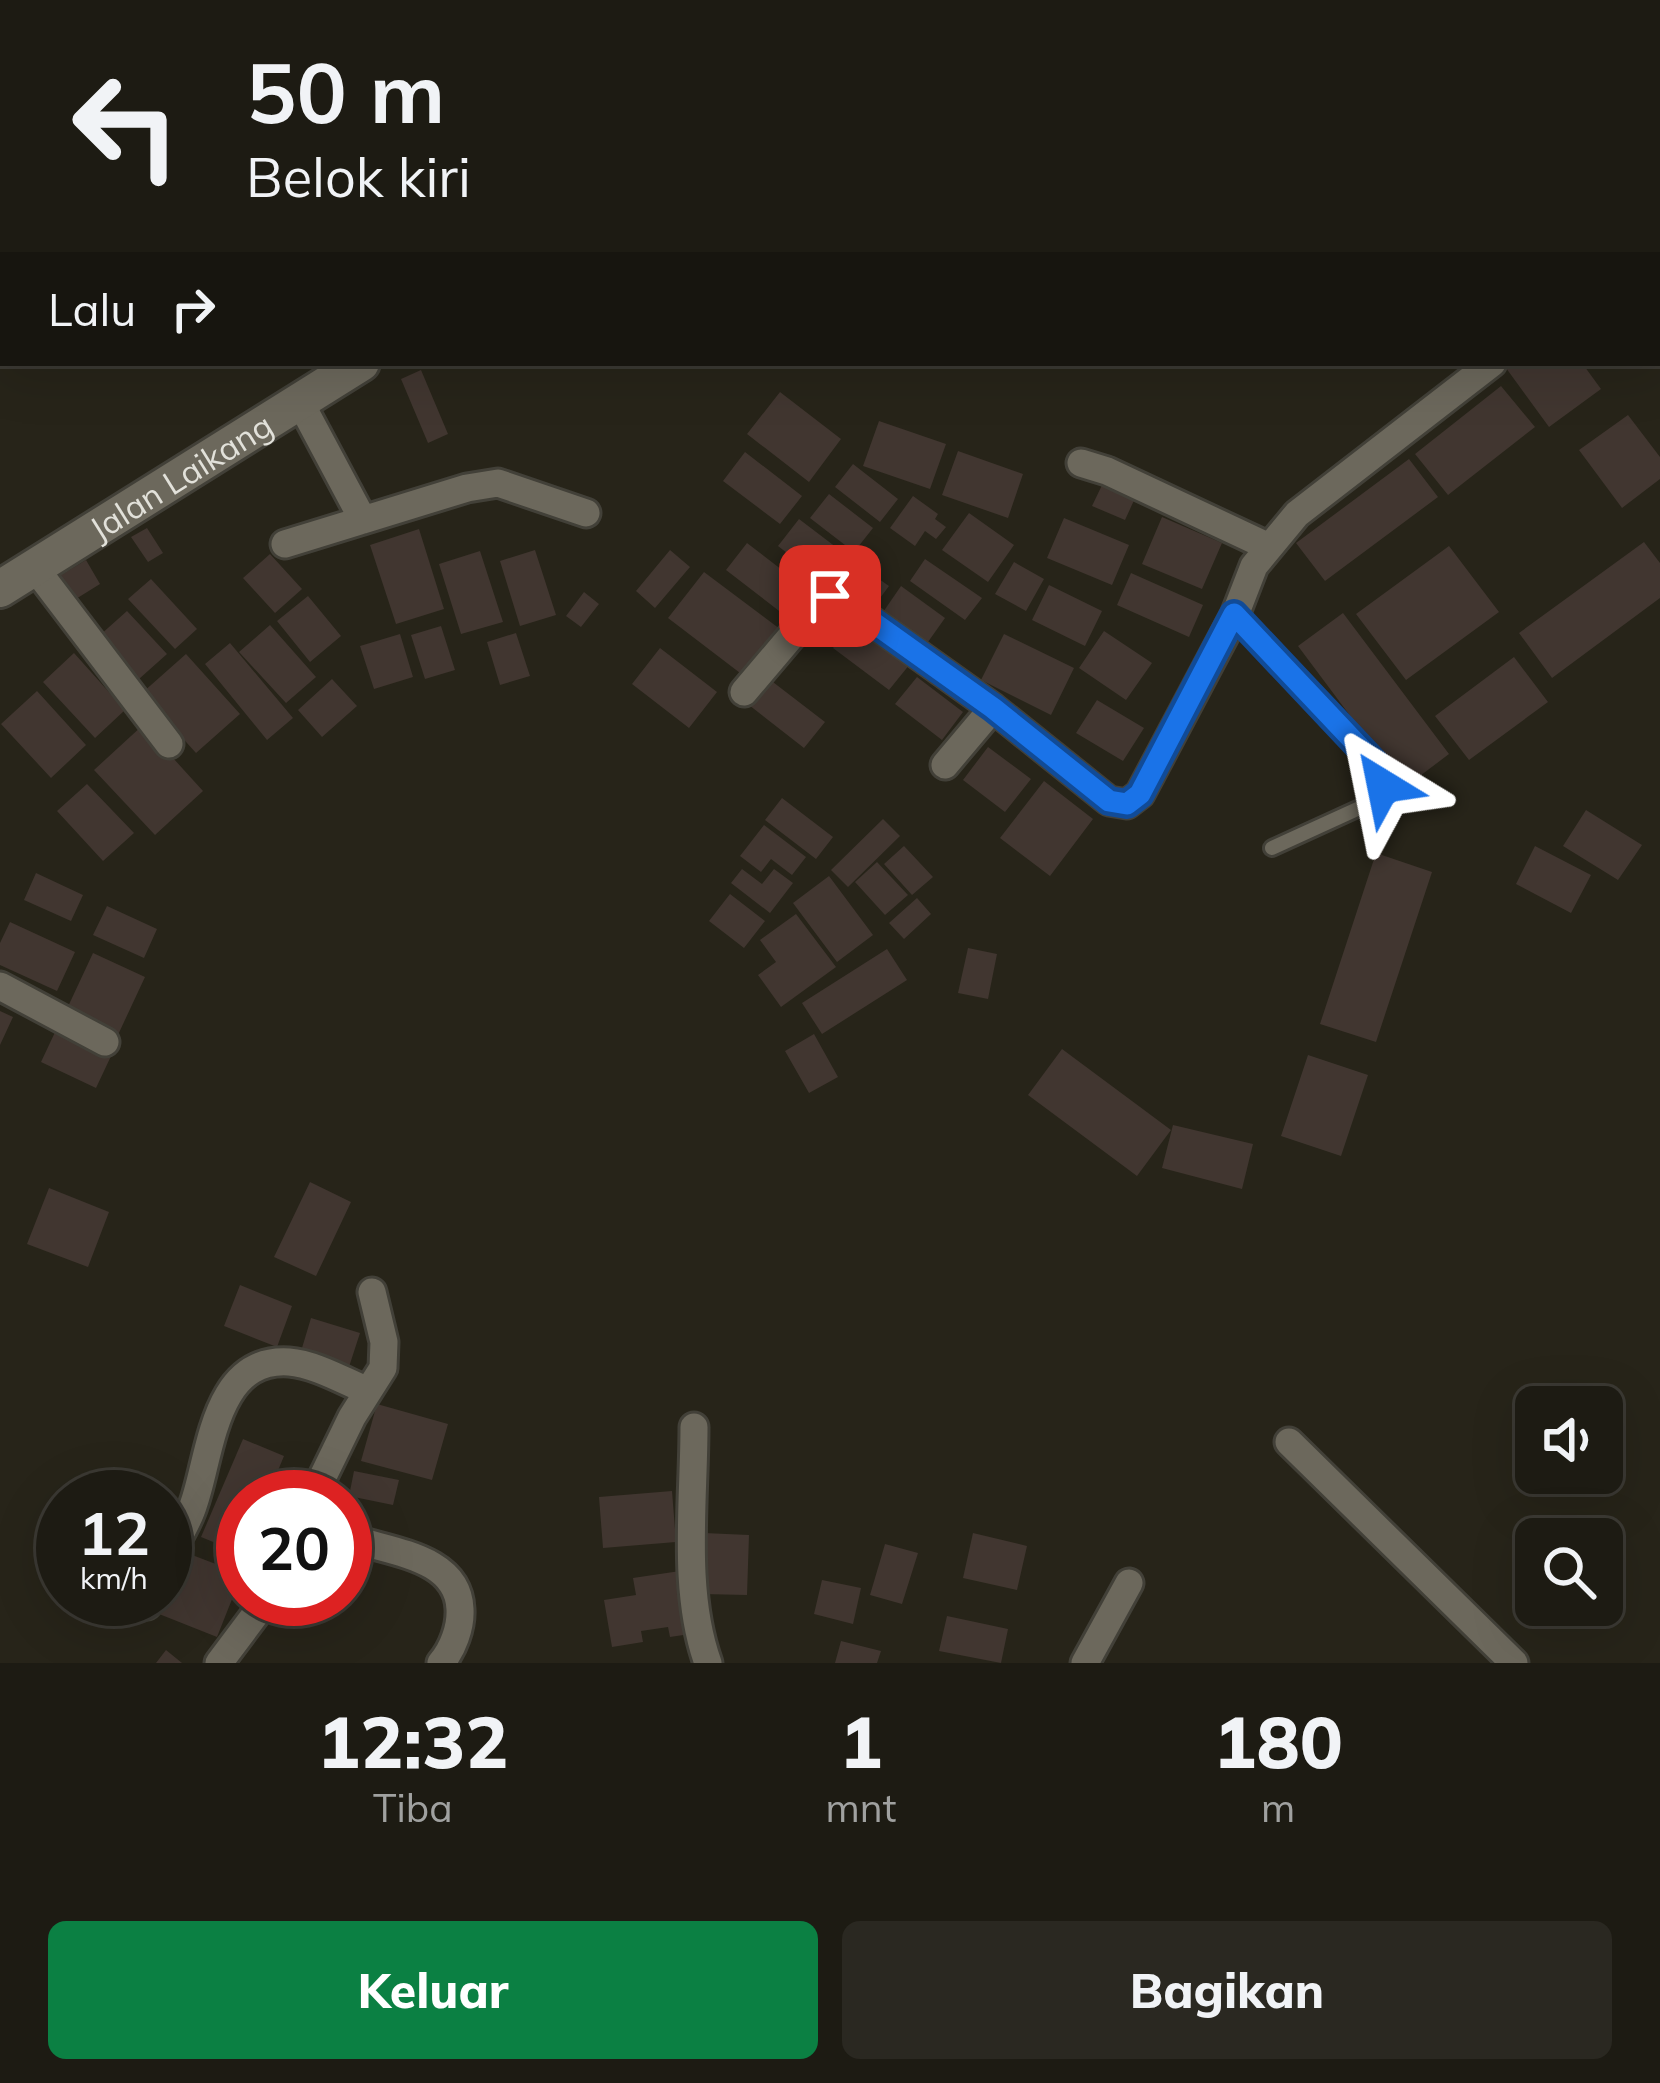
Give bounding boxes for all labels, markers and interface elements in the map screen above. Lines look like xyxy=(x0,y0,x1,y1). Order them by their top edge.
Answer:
text: 50 m xyxy=(246,39,445,144)
icon: left xyxy=(48,48,204,204)
text: Belok kiri xyxy=(246,143,471,211)
icon: right xyxy=(160,276,226,342)
text: Lalu xyxy=(48,281,136,337)
street label: Jalan Laikang xyxy=(82,403,280,549)
pin xyxy=(779,545,881,647)
icon: arrive xyxy=(797,563,863,629)
position arrow xyxy=(1320,723,1446,849)
map controls xyxy=(1515,1386,1623,1626)
button: sound xyxy=(1515,1386,1623,1494)
speed limit sign: 20 xyxy=(216,1470,372,1626)
text: 12 xyxy=(78,1495,150,1570)
button: search xyxy=(1515,1518,1623,1626)
text: km/h xyxy=(80,1559,148,1597)
text: 12:32 xyxy=(317,1696,509,1786)
text: 1 xyxy=(839,1696,883,1786)
text: 180 xyxy=(1213,1696,1343,1786)
text: Tiba xyxy=(373,1783,453,1832)
text: mnt xyxy=(826,1783,896,1832)
text: m xyxy=(1261,1783,1295,1832)
button: Keluar xyxy=(48,1921,818,2059)
button: Bagikan xyxy=(842,1921,1612,2059)

